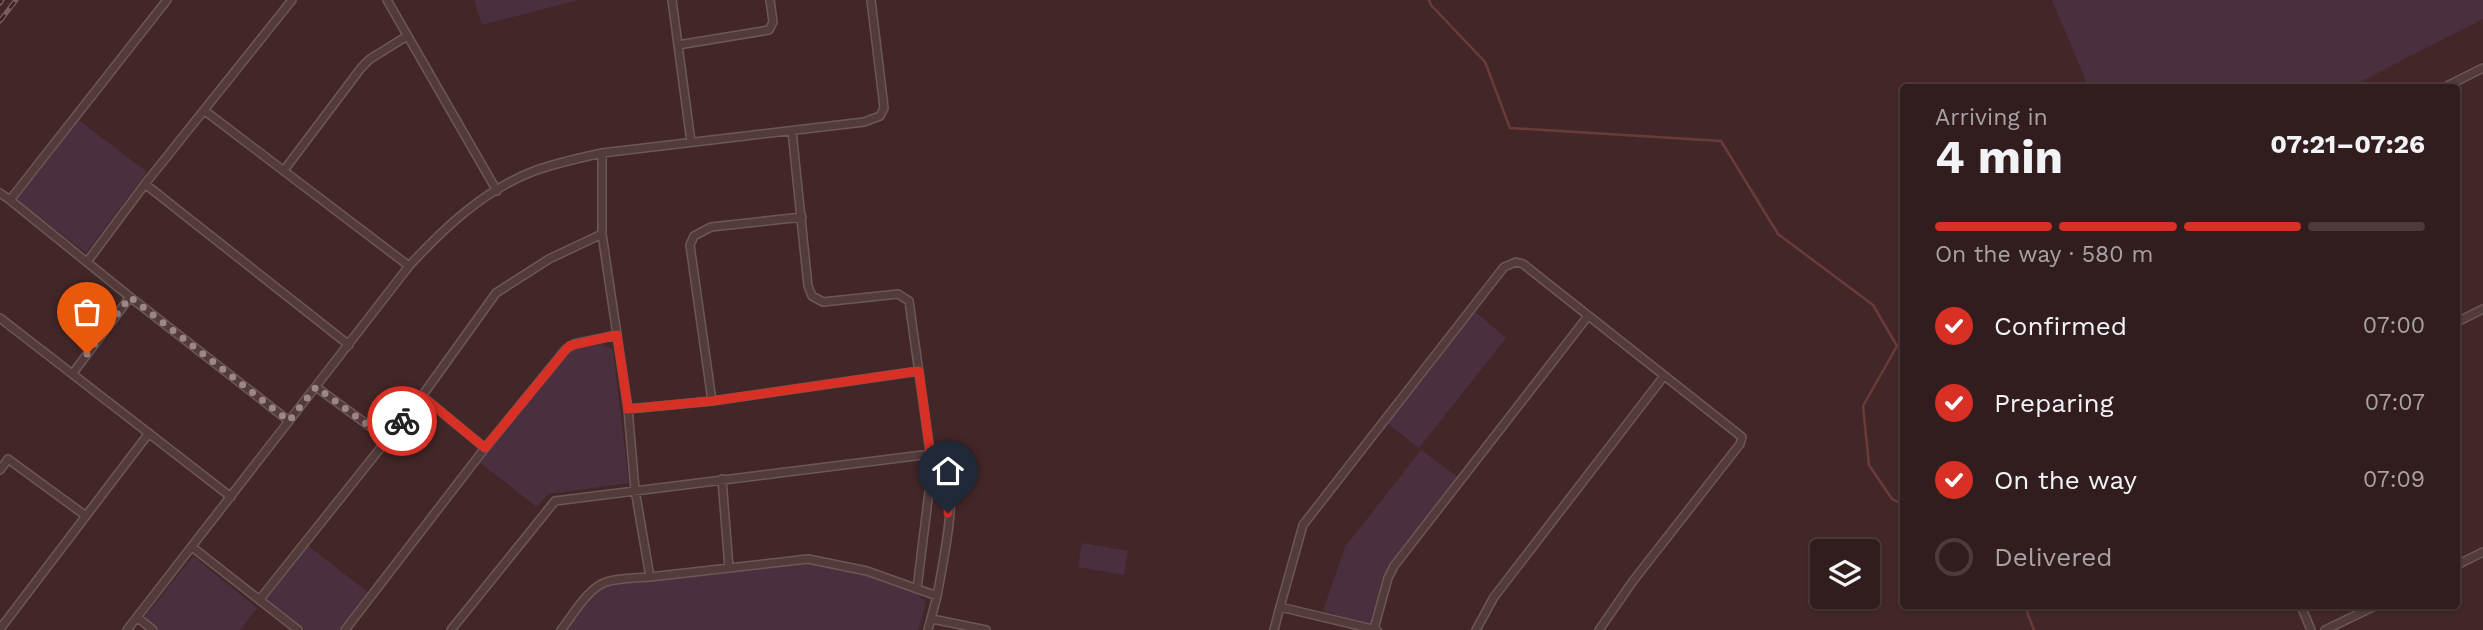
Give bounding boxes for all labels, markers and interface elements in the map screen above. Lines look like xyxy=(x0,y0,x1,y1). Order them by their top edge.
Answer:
text: Arriving in xyxy=(1935,104,2048,131)
text: 07:21–07:26 xyxy=(2270,129,2425,159)
text: 4 min xyxy=(1935,130,2063,184)
text: On the way · 580 m xyxy=(1935,241,2153,268)
pin xyxy=(57,282,117,354)
icon: bag xyxy=(68,293,106,331)
icon: check xyxy=(1935,307,1973,345)
text: Confirmed xyxy=(1994,311,2127,341)
text: 07:00 xyxy=(2363,312,2425,339)
icon: check xyxy=(1935,384,1973,422)
courier xyxy=(367,386,437,456)
text: Preparing xyxy=(1994,388,2114,418)
text: 07:07 xyxy=(2365,389,2425,416)
icon: bike xyxy=(383,402,421,440)
pin xyxy=(918,441,978,513)
icon: home xyxy=(929,452,967,490)
icon: check xyxy=(1935,461,1973,499)
text: On the way xyxy=(1994,465,2137,495)
text: 07:09 xyxy=(2363,466,2425,493)
map controls xyxy=(1810,539,1880,609)
button: layers xyxy=(1810,539,1880,609)
text: Delivered xyxy=(1994,542,2113,572)

